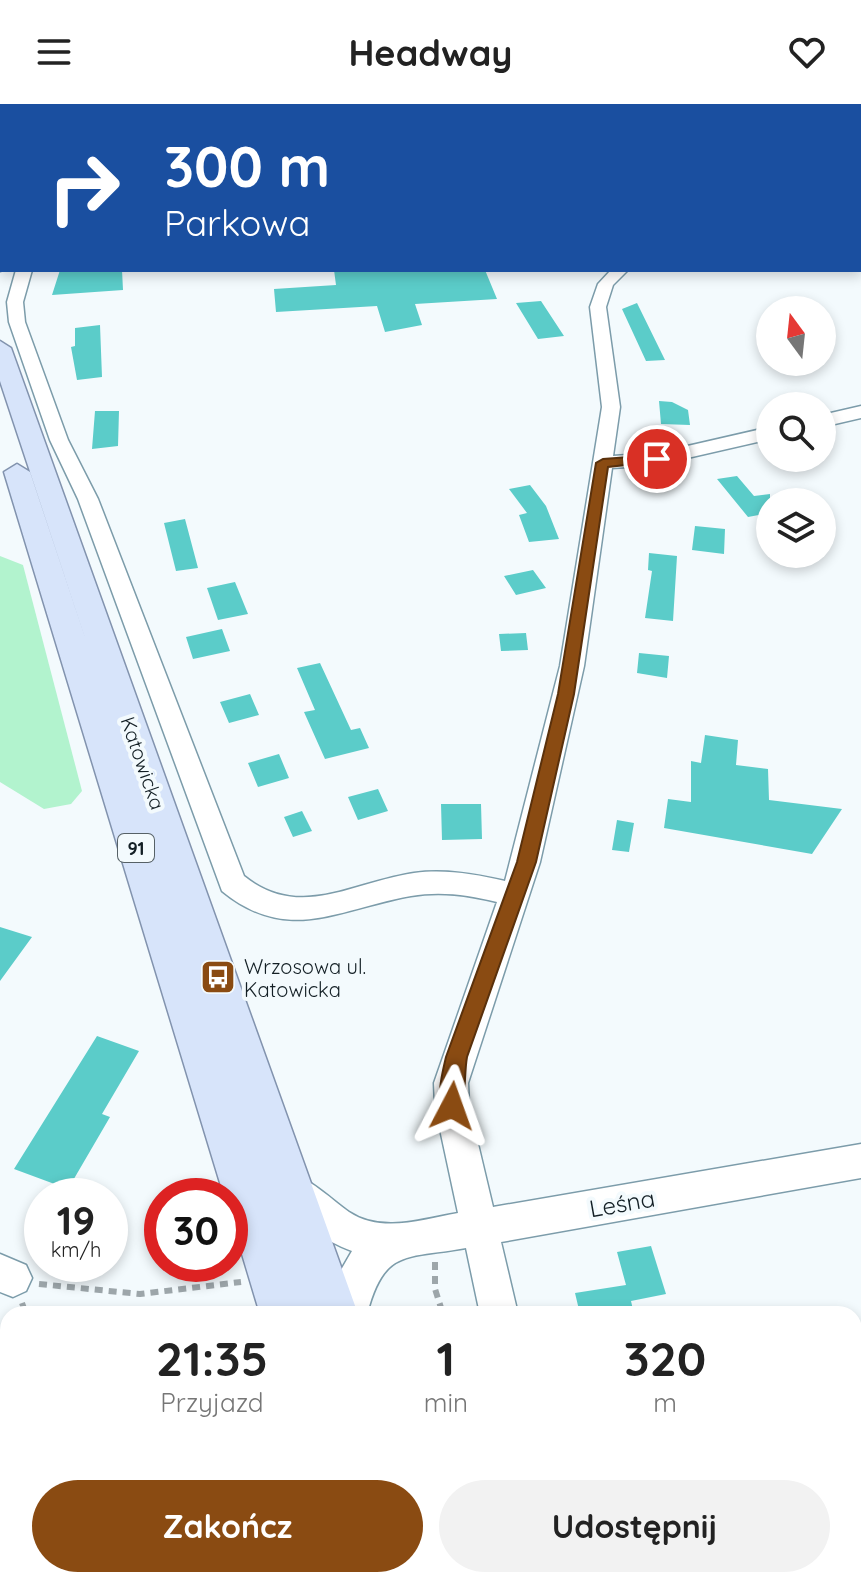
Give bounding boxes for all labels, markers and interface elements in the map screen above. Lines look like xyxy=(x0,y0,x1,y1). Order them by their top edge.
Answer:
icon: menu xyxy=(32,30,76,74)
text: Headway xyxy=(348,30,513,75)
icon: heart xyxy=(785,30,829,74)
text: 300 m xyxy=(164,131,330,201)
icon: right xyxy=(32,136,136,240)
text: Parkowa xyxy=(164,200,310,245)
north arrow xyxy=(756,296,836,376)
map controls xyxy=(756,296,836,568)
button: search xyxy=(756,392,836,472)
pin xyxy=(623,425,691,493)
icon: arrive xyxy=(635,437,679,481)
button: layers xyxy=(756,488,836,568)
street label: Katowicka xyxy=(115,713,171,813)
road number: 91 xyxy=(118,834,154,862)
place label: Wrzosowa ul. Katowicka xyxy=(244,954,366,1002)
bus stop icon: Wrzosowa ul. Katowicka xyxy=(199,958,237,996)
position arrow xyxy=(410,1064,494,1148)
speed limit sign: 30 xyxy=(144,1178,248,1282)
street label: Leśna xyxy=(587,1182,657,1224)
text: 19 xyxy=(57,1195,95,1245)
text: km/h xyxy=(51,1237,101,1262)
text: 21:35 xyxy=(156,1328,268,1388)
text: 1 xyxy=(437,1328,455,1388)
text: 320 xyxy=(624,1328,706,1388)
text: Przyjazd xyxy=(160,1386,264,1419)
text: min xyxy=(424,1386,468,1419)
text: m xyxy=(653,1386,677,1419)
button: Zakończ xyxy=(32,1480,423,1572)
button: Udostępnij xyxy=(439,1480,830,1572)

